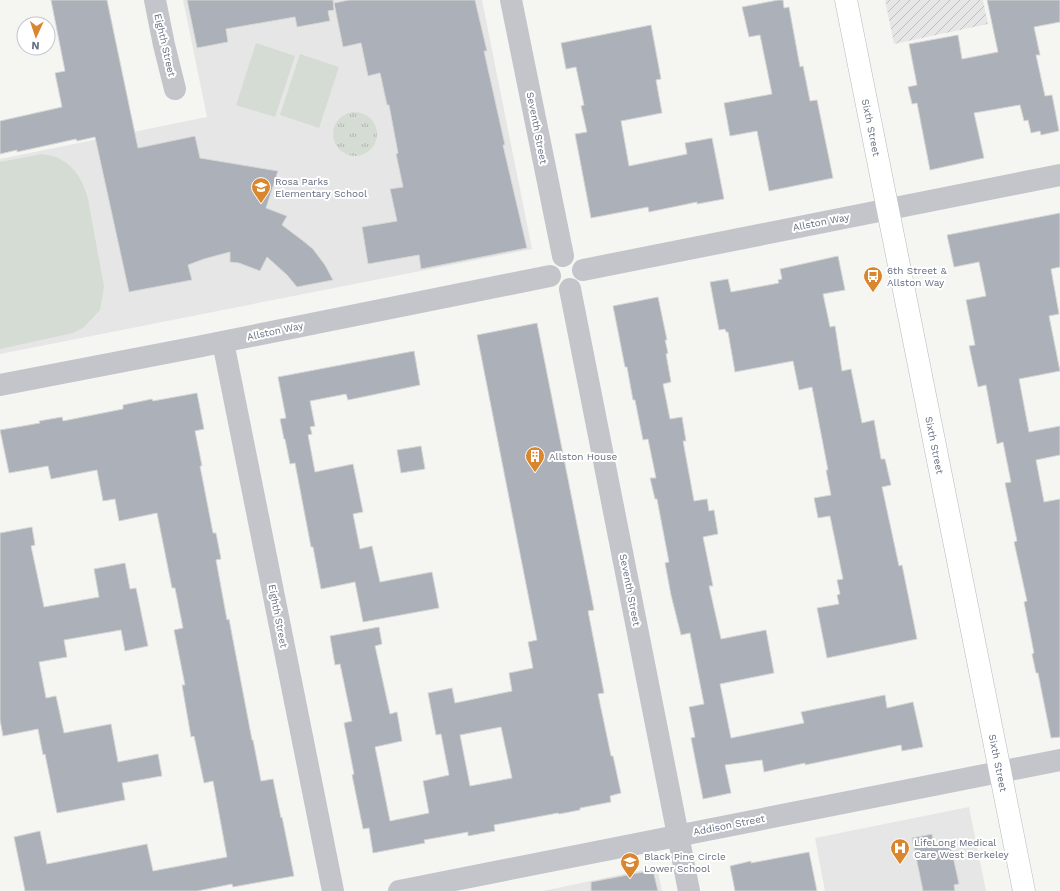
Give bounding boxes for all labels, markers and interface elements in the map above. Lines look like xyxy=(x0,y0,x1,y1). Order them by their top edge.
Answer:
street label: Eighth Street xyxy=(152,12,178,78)
north arrow xyxy=(16,16,56,56)
text: N xyxy=(31,39,40,52)
street label: Seventh Street xyxy=(525,91,550,166)
street label: Sixth Street xyxy=(860,98,883,158)
school or university icon: Rosa Parks Elementary School xyxy=(250,176,272,204)
place label: Rosa Parks Elementary School xyxy=(275,176,367,199)
street label: Allston Way xyxy=(792,211,851,233)
bus stop icon: 6th Street & Allston Way xyxy=(862,265,884,293)
place label: 6th Street & Allston Way xyxy=(887,265,947,288)
street label: Allston Way xyxy=(246,319,305,342)
street label: Sixth Street xyxy=(924,416,946,476)
building icon: Allston House xyxy=(524,445,546,473)
place label: Allston House xyxy=(549,451,617,462)
street label: Seventh Street xyxy=(618,553,643,628)
street label: Eighth Street xyxy=(266,583,290,649)
street label: Sixth Street xyxy=(987,733,1010,793)
street label: Addison Street xyxy=(692,813,767,837)
hospital icon: LifeLong Medical Care West Berkeley xyxy=(889,837,911,865)
place label: LifeLong Medical Care West Berkeley xyxy=(914,837,1010,860)
school or university icon: Black Pine Circle Lower School xyxy=(619,851,641,879)
place label: Black Pine Circle Lower School xyxy=(644,851,726,874)

